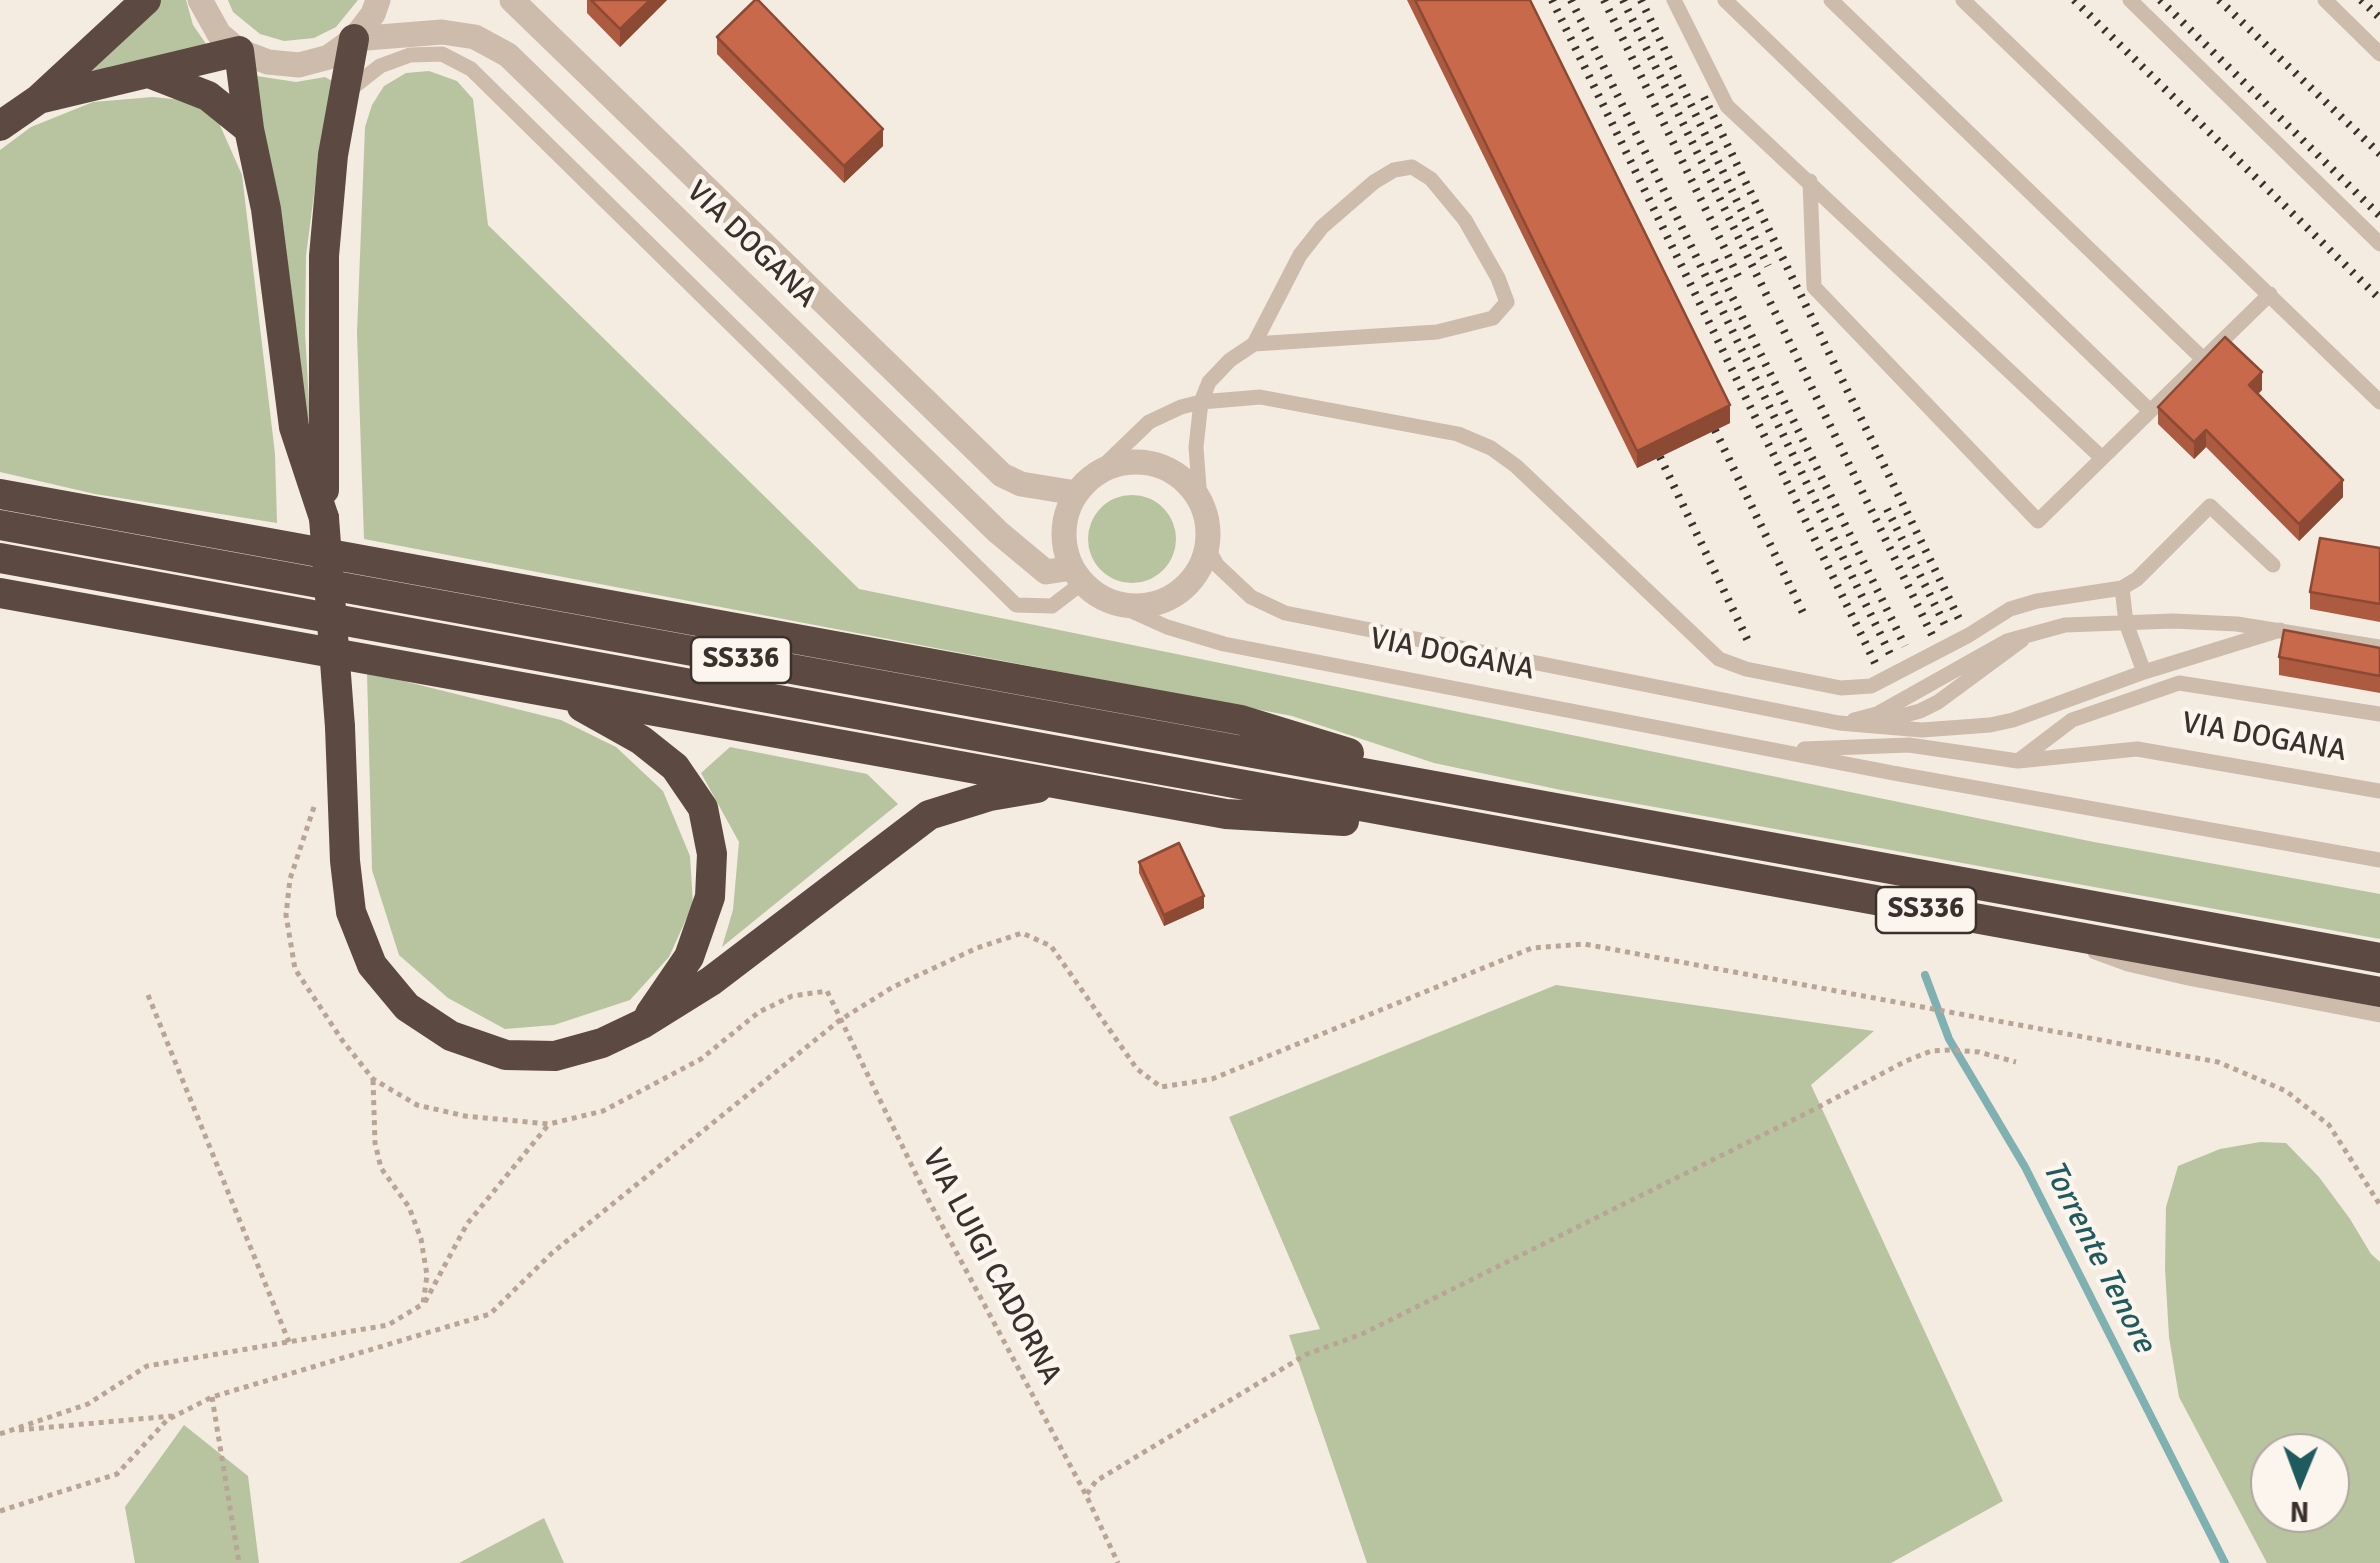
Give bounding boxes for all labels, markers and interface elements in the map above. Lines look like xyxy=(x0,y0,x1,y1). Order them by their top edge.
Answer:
street label: VIA DOGANA xyxy=(679,174,823,316)
street label: VIA DOGANA xyxy=(1367,621,1537,689)
road number: SS336 xyxy=(691,637,791,683)
street label: VIA DOGANA xyxy=(2179,706,2349,770)
road number: SS336 xyxy=(1876,887,1976,933)
street label: VIA LUIGI CADORNA xyxy=(914,1143,1068,1391)
water label: Torrente Tenore xyxy=(2033,1155,2163,1359)
north arrow xyxy=(2250,1433,2350,1533)
text: N xyxy=(2289,1494,2310,1528)

